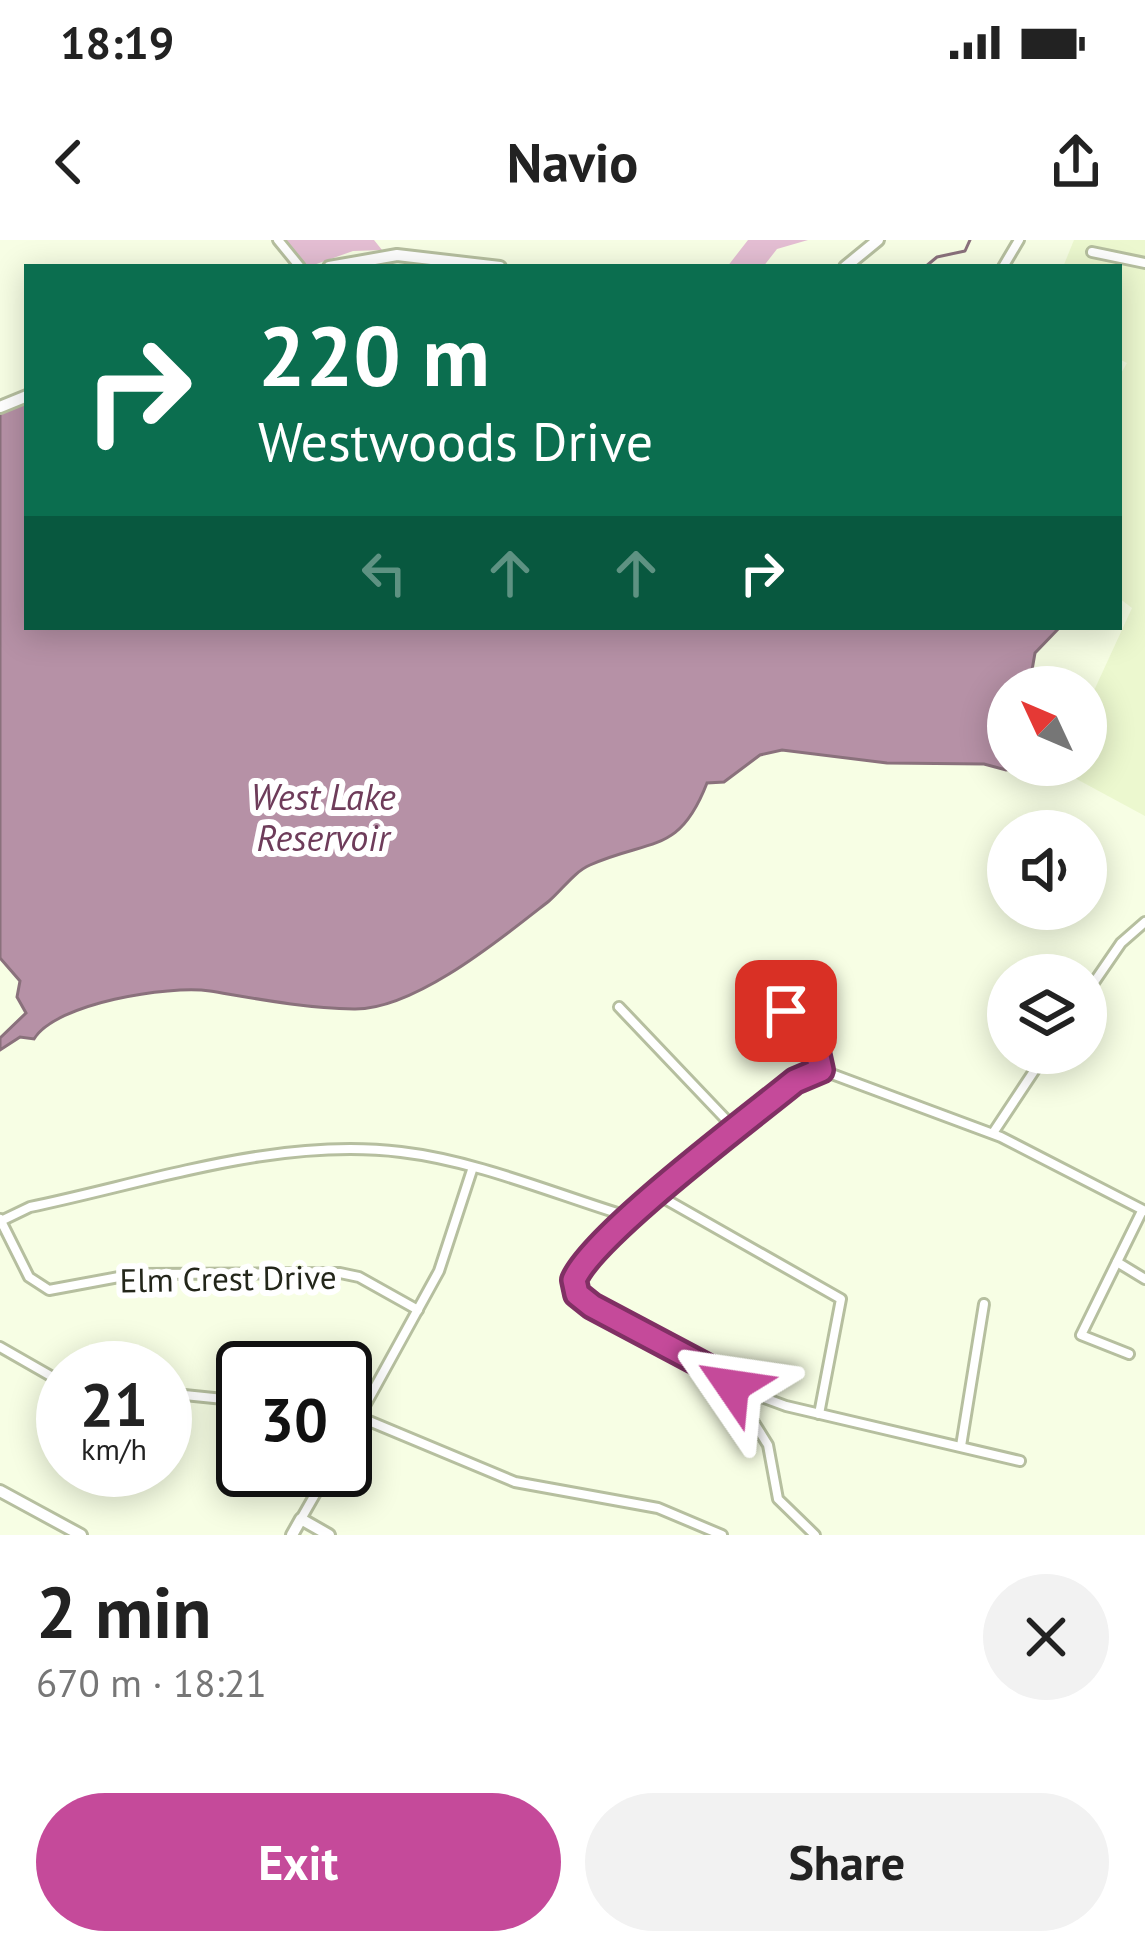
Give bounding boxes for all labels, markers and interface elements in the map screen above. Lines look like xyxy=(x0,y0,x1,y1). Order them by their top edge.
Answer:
text: 18:19 xyxy=(60,13,174,71)
text: Navio xyxy=(507,127,638,197)
icon: back xyxy=(36,129,102,195)
icon: share xyxy=(1043,129,1109,195)
text: 220 m xyxy=(258,300,490,409)
icon: right xyxy=(60,312,216,468)
text: Westwoods Drive xyxy=(258,406,653,476)
icon: left xyxy=(351,540,417,606)
icon: ahead xyxy=(477,540,543,606)
icon: ahead xyxy=(603,540,669,606)
icon: right xyxy=(729,540,795,606)
north arrow xyxy=(987,666,1107,786)
map controls xyxy=(987,666,1107,1074)
water label: West Lake Reservoir xyxy=(250,773,396,861)
button: sound xyxy=(987,810,1107,930)
button: layers xyxy=(987,954,1107,1074)
pin xyxy=(735,960,837,1062)
icon: arrive xyxy=(753,978,819,1044)
street label: Elm Crest Drive xyxy=(119,1255,337,1301)
position arrow xyxy=(669,1323,795,1449)
speed limit sign: 30 xyxy=(216,1341,372,1497)
text: 21 xyxy=(80,1365,148,1443)
text: km/h xyxy=(81,1429,147,1468)
text: 2 min xyxy=(36,1565,212,1658)
button: close xyxy=(983,1574,1109,1700)
text: 670 m · 18:21 xyxy=(36,1657,267,1708)
button: Exit xyxy=(36,1793,561,1931)
button: Share xyxy=(585,1793,1109,1931)

